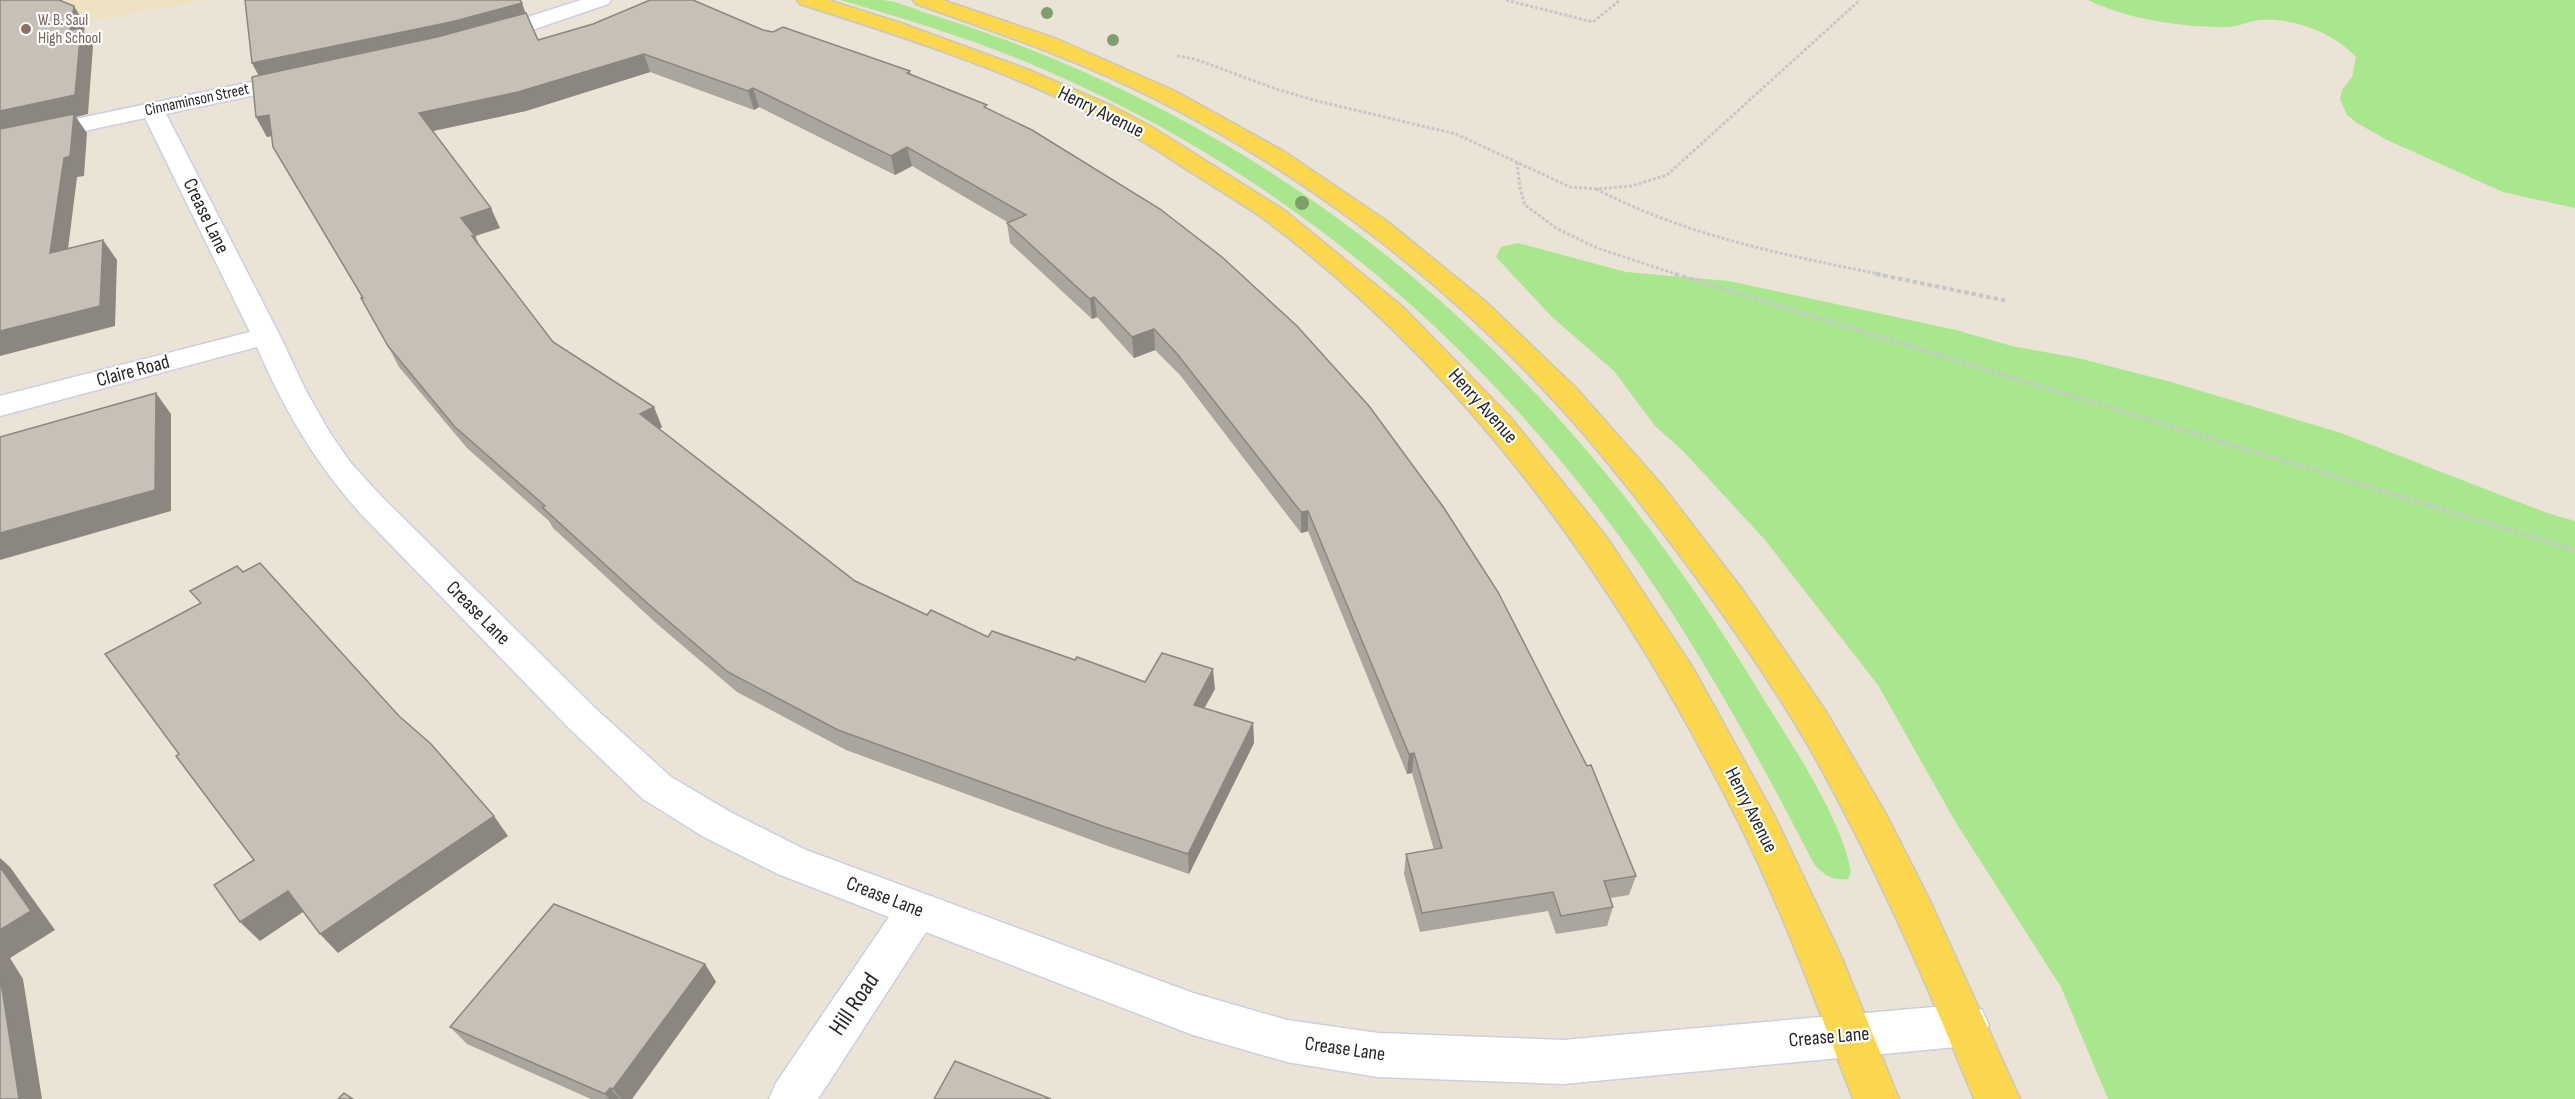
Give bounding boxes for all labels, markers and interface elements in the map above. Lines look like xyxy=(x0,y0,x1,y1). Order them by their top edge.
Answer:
place label: W. B. Saul High School xyxy=(38,11,101,48)
marker: W. B. Saul High School xyxy=(19,22,33,36)
street label: Cinnaminson Street xyxy=(143,80,251,120)
street label: Henry Avenue xyxy=(1054,81,1148,143)
street label: Crease Lane xyxy=(177,174,235,258)
street label: Claire Road xyxy=(94,350,172,392)
street label: Henry Avenue xyxy=(1443,364,1523,448)
street label: Crease Lane xyxy=(441,576,515,650)
street label: Henry Avenue xyxy=(1719,763,1783,857)
street label: Crease Lane xyxy=(843,871,927,923)
street label: Hill Road xyxy=(823,967,885,1041)
street label: Crease Lane xyxy=(1788,1022,1870,1052)
street label: Crease Lane xyxy=(1303,1031,1387,1067)

